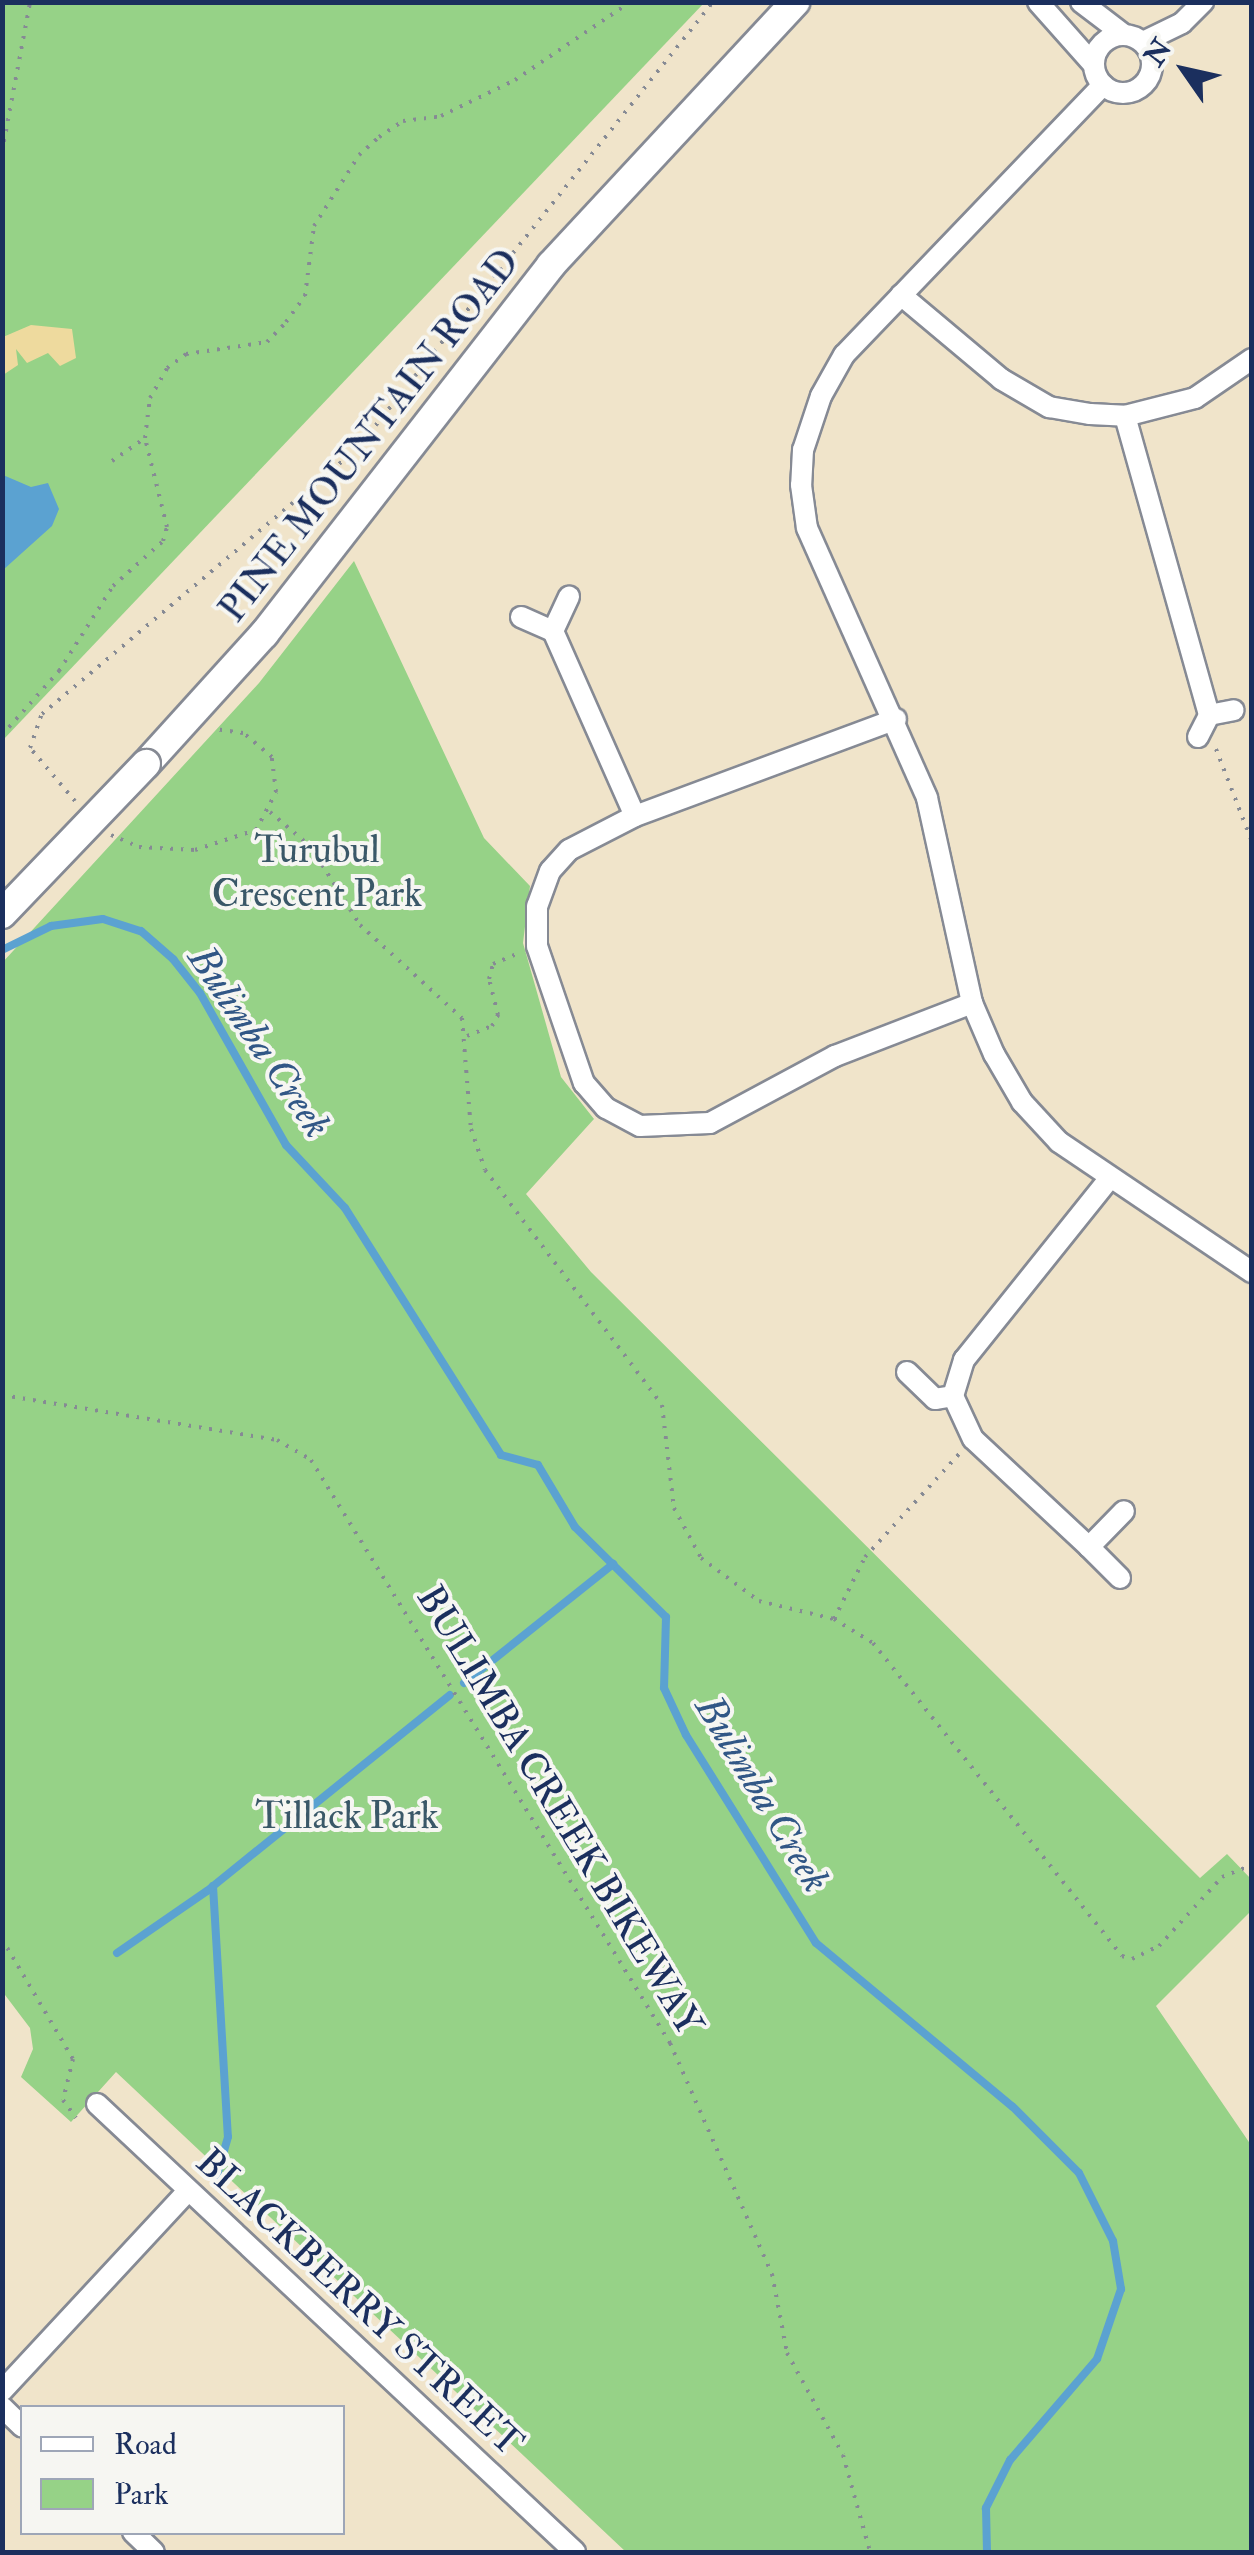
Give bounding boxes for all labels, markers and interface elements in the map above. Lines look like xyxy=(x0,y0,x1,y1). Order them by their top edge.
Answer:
north arrow xyxy=(1134,20,1234,120)
text: N xyxy=(1137,33,1180,73)
street label: PINE MOUNTAIN ROAD xyxy=(210,240,530,632)
park label: Turubul Crescent Park xyxy=(212,828,422,918)
water label: Bulimba Creek xyxy=(177,937,341,1147)
street label: BULIMBA CREEK BIKEWAY xyxy=(406,1578,712,2044)
water label: Bulimba Creek xyxy=(685,1687,839,1901)
park label: Tillack Park xyxy=(255,1794,439,1840)
street label: BLACKBERRY STREET xyxy=(186,2140,532,2466)
legend xyxy=(20,2405,345,2535)
text: Road xyxy=(114,2426,177,2463)
text: Park xyxy=(114,2476,169,2513)

